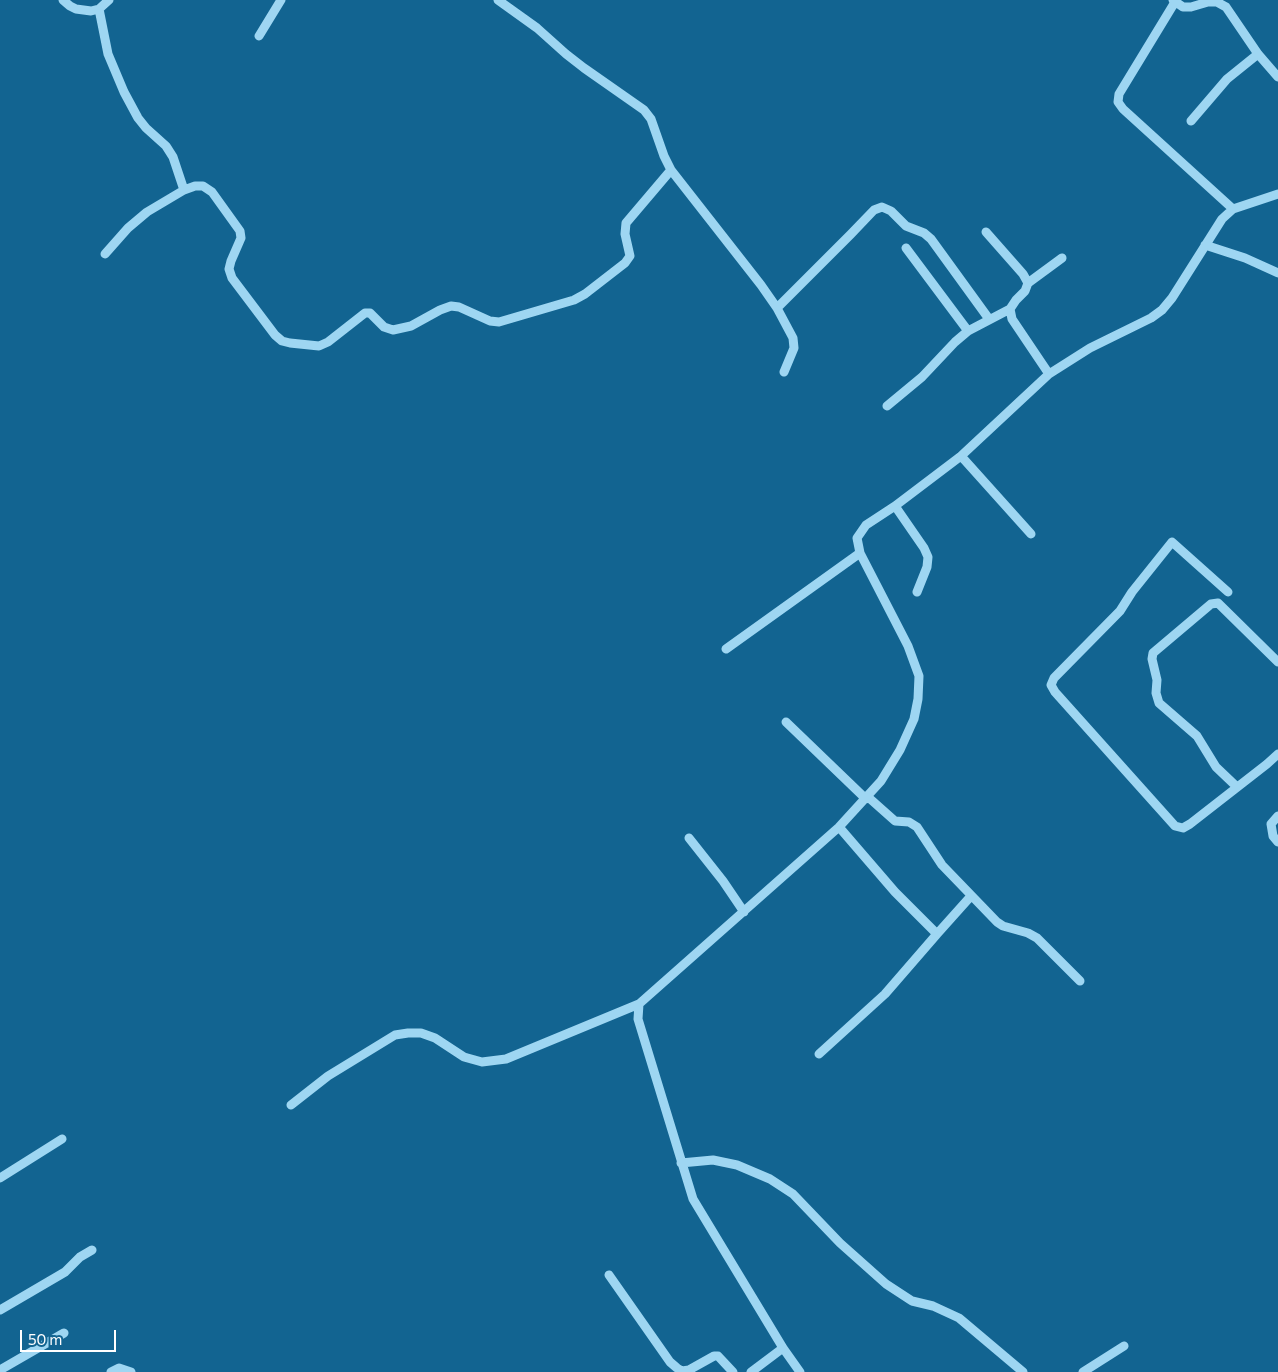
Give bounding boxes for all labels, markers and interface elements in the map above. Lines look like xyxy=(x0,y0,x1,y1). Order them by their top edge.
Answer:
scale bar xyxy=(22,1320,119,1352)
text: 50 m xyxy=(28,1330,62,1348)

